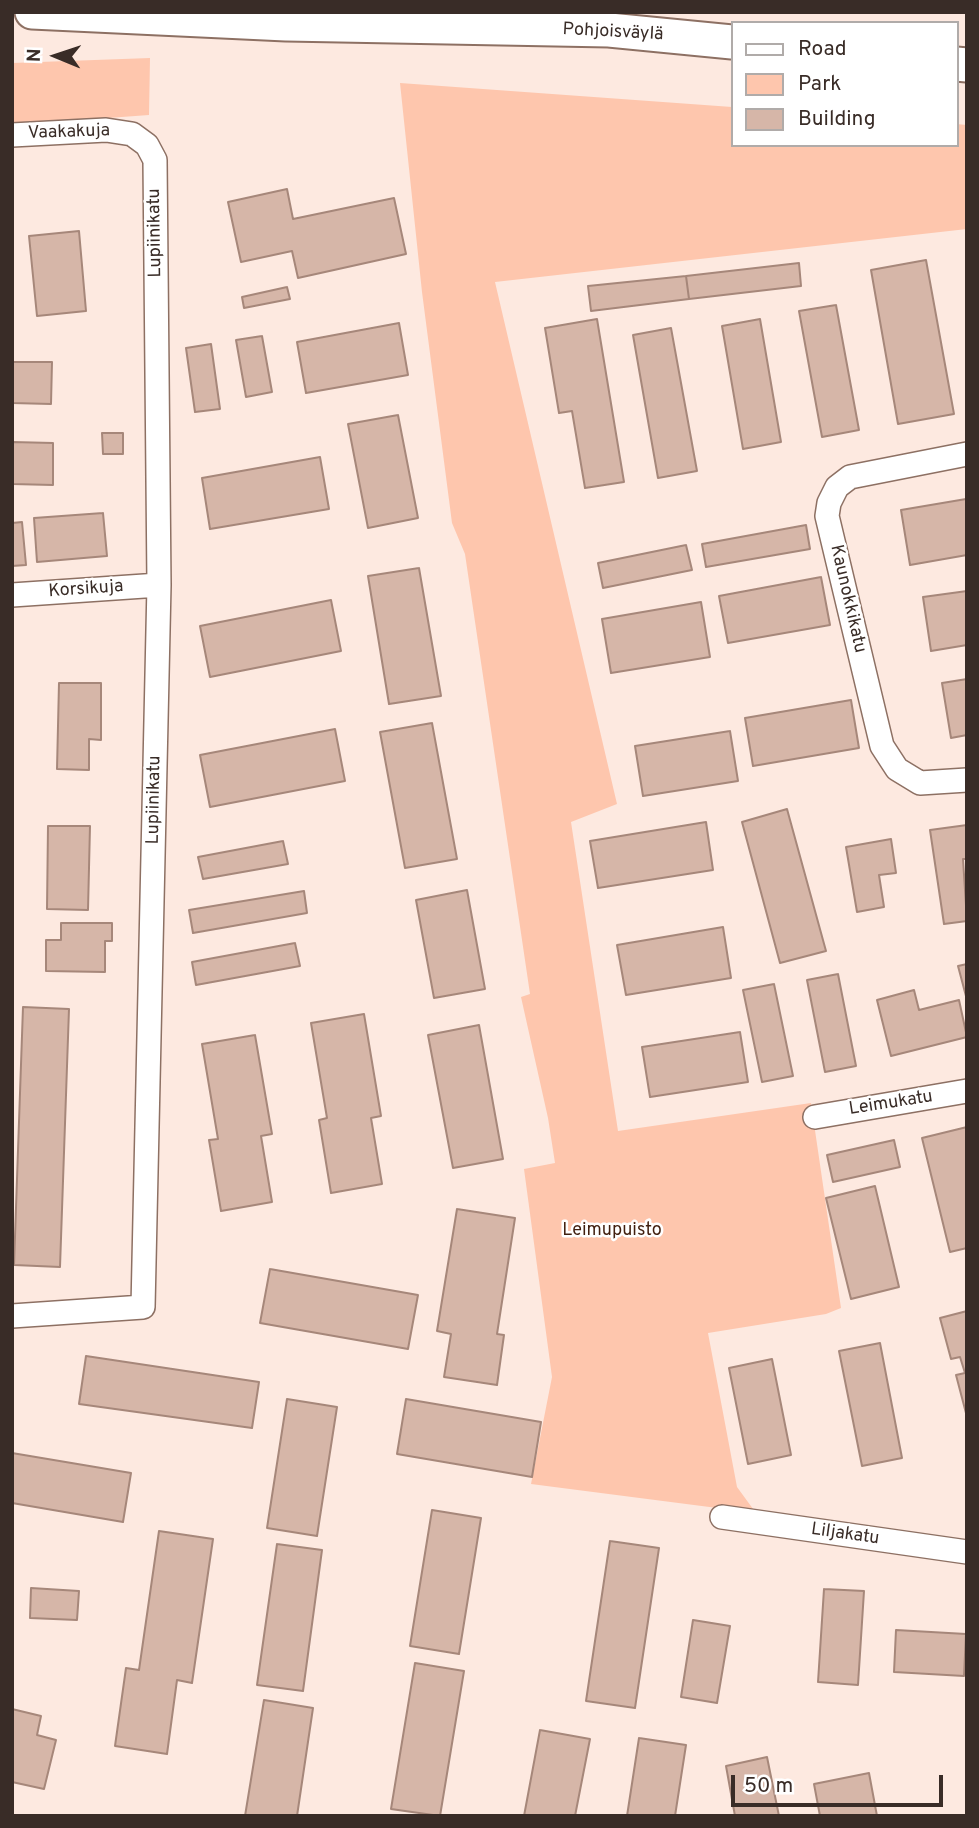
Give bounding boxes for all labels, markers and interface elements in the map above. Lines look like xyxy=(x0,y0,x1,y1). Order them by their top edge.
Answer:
street label: Pohjoisväylä xyxy=(562,20,664,46)
north arrow xyxy=(21,21,91,91)
legend xyxy=(730,21,958,147)
text: Road xyxy=(798,36,847,63)
text: N xyxy=(23,48,47,63)
text: Park xyxy=(798,71,841,98)
text: Building xyxy=(798,106,876,133)
street label: Vaakakuja xyxy=(28,121,110,145)
street label: Lupiinikatu xyxy=(144,188,168,278)
street label: Kaunokkikatu xyxy=(824,543,870,655)
street label: Korsikuja xyxy=(48,577,124,603)
street label: Lupiinikatu xyxy=(143,755,167,845)
street label: Leimukatu xyxy=(848,1087,934,1121)
park label: Leimupuisto xyxy=(562,1220,662,1242)
street label: Liljakatu xyxy=(809,1520,881,1550)
scale bar xyxy=(734,1762,946,1806)
text: 50 m xyxy=(744,1773,793,1800)

